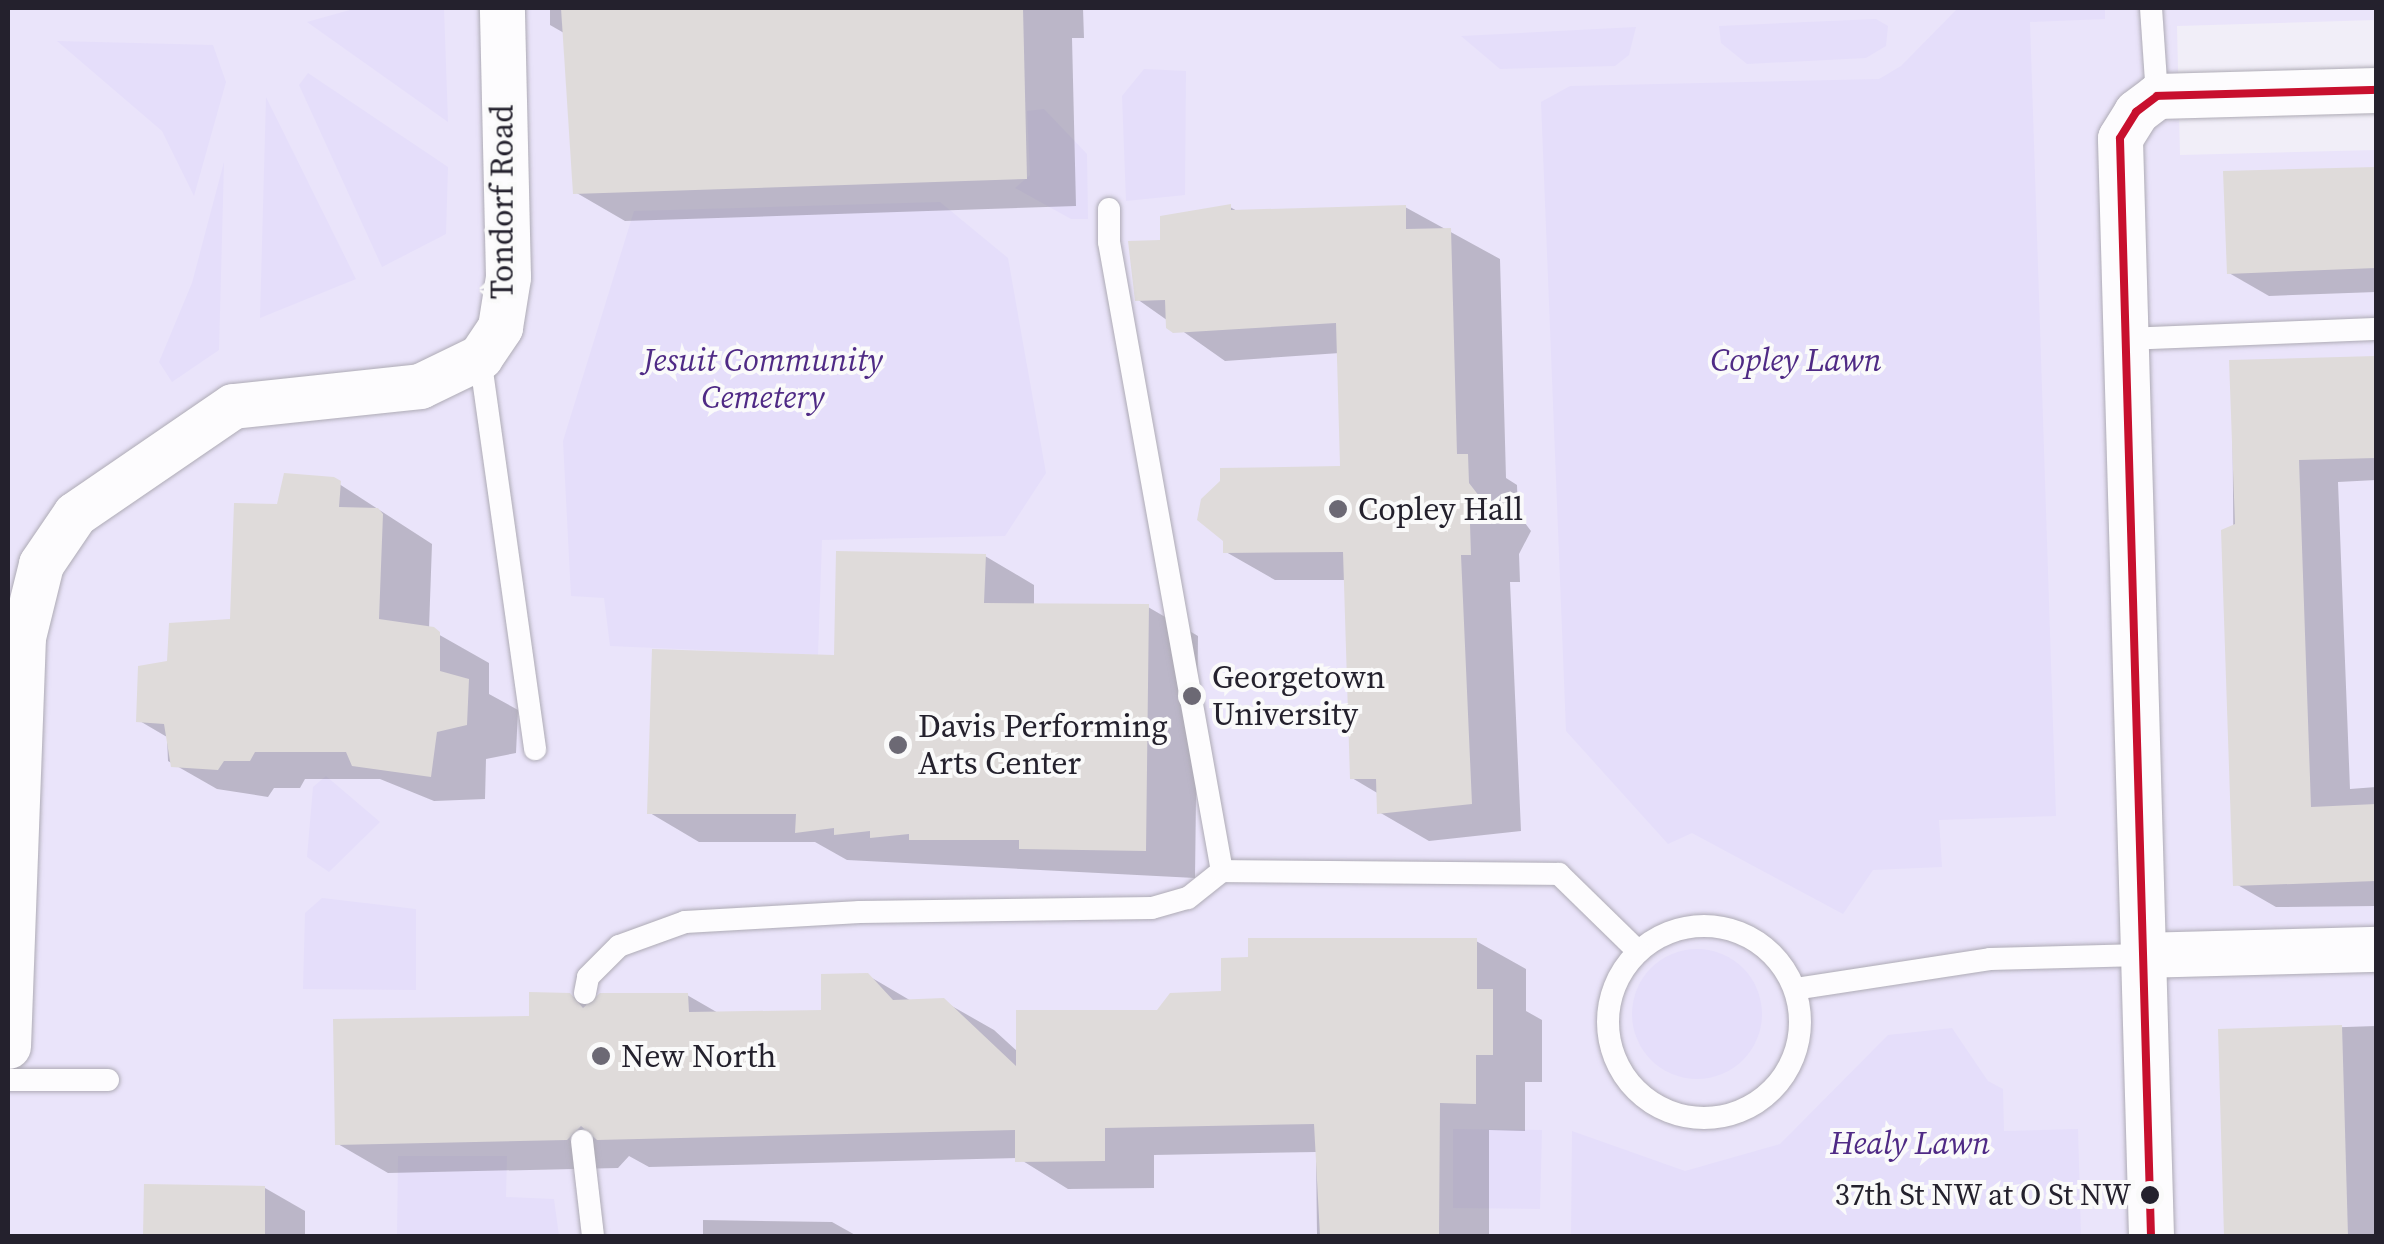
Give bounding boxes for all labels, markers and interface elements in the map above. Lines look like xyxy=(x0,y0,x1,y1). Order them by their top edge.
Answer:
street label: Tondorf Road xyxy=(483,105,521,299)
park label: Copley Lawn xyxy=(1710,341,1882,379)
park label: Jesuit Community Cemetery xyxy=(643,342,883,417)
place label: Copley Hall xyxy=(1358,490,1523,528)
marker: Copley Hall xyxy=(1327,498,1349,520)
place label: Georgetown University xyxy=(1212,659,1385,734)
marker: Georgetown University xyxy=(1181,685,1203,707)
place label: Davis Performing Arts Center xyxy=(918,708,1168,783)
marker: Davis Performing Arts Center xyxy=(887,734,909,756)
place label: New North xyxy=(621,1037,777,1075)
marker: New North xyxy=(590,1045,612,1067)
park label: Healy Lawn xyxy=(1830,1124,1990,1162)
place label: 37th St NW at O St NW xyxy=(1834,1177,2131,1213)
marker: 37th St NW at O St NW xyxy=(2140,1185,2160,1205)

